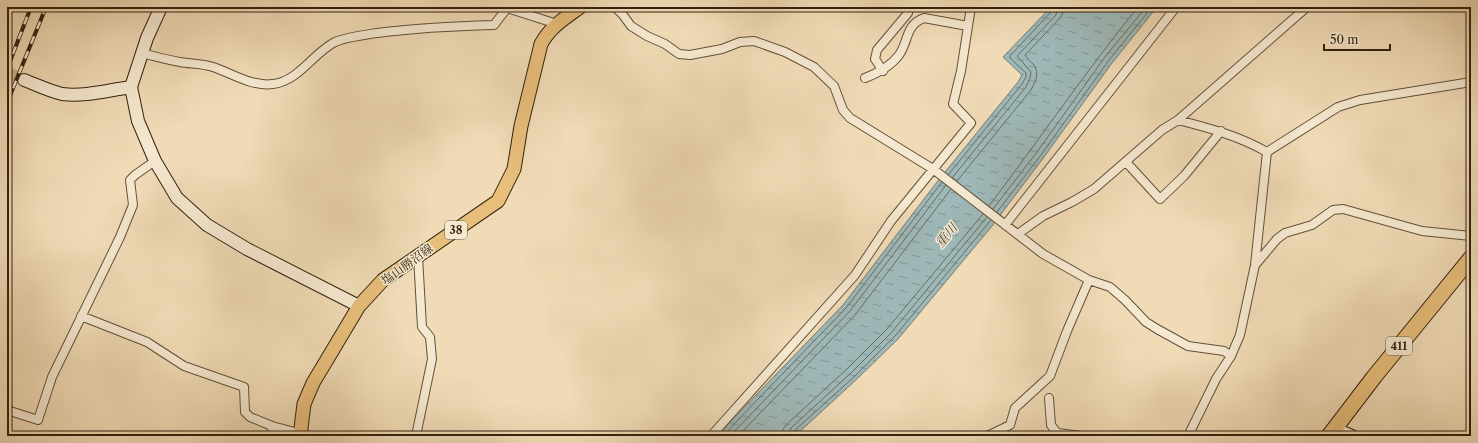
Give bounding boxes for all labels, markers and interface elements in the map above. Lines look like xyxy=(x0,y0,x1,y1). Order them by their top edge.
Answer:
scale bar xyxy=(1324,26,1390,52)
text: 50 m xyxy=(1330,32,1359,47)
water label: 重川 xyxy=(932,218,962,250)
road number: 38 xyxy=(445,221,467,239)
street label: 塩山勝沼線 xyxy=(378,240,436,288)
road number: 411 xyxy=(1386,337,1412,355)

